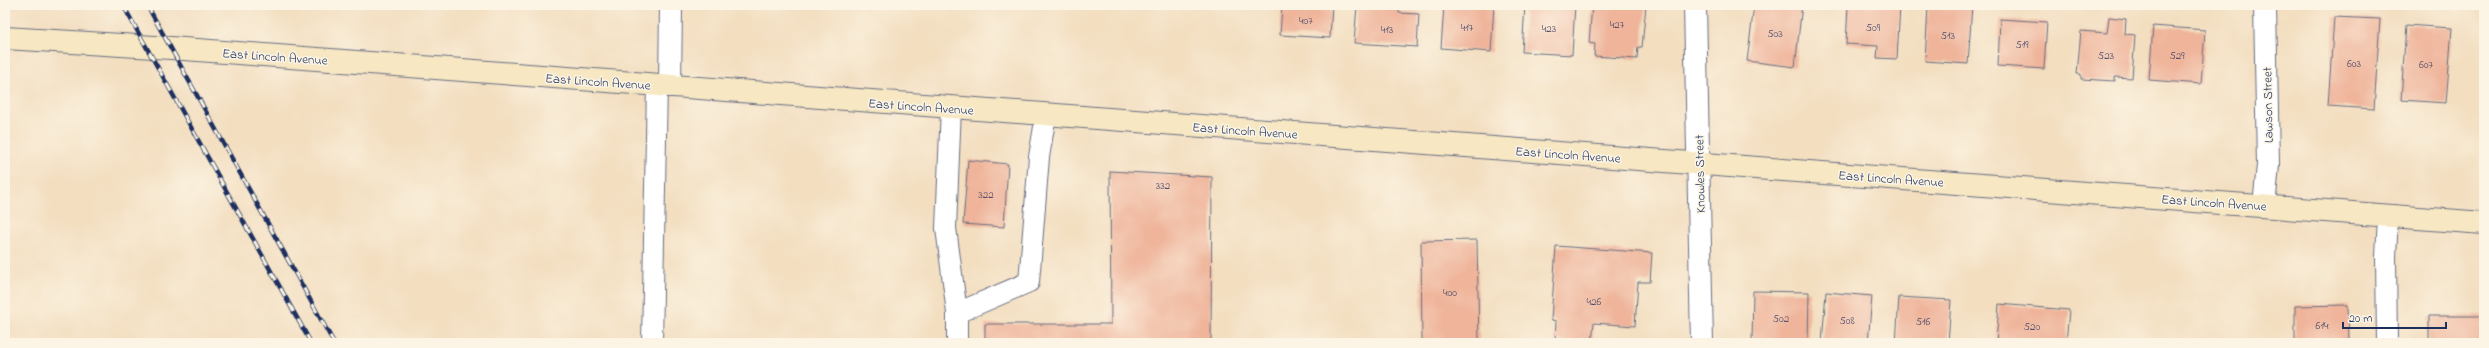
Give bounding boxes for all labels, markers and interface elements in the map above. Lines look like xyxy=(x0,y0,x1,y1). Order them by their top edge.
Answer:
house number: 407 xyxy=(1299,13,1313,29)
house number: 427 xyxy=(1610,17,1625,33)
house number: 417 xyxy=(1461,20,1474,36)
house number: 509 xyxy=(1866,20,1881,36)
house number: 423 xyxy=(1542,21,1557,37)
house number: 413 xyxy=(1381,22,1394,38)
house number: 503 xyxy=(1767,26,1783,42)
house number: 513 xyxy=(1941,28,1956,44)
house number: 519 xyxy=(2015,37,2029,53)
street label: East Lincoln Avenue xyxy=(222,44,328,71)
house number: 523 xyxy=(2098,48,2115,64)
house number: 529 xyxy=(2169,48,2185,64)
house number: 603 xyxy=(2347,56,2362,72)
house number: 607 xyxy=(2419,57,2434,73)
street label: Lawson Street xyxy=(2258,66,2279,143)
street label: East Lincoln Avenue xyxy=(545,69,651,96)
street label: East Lincoln Avenue xyxy=(868,94,974,121)
street label: East Lincoln Avenue xyxy=(1192,118,1298,145)
street label: Knowles Street xyxy=(1690,134,1711,213)
street label: East Lincoln Avenue xyxy=(1515,142,1621,169)
street label: East Lincoln Avenue xyxy=(1838,166,1944,193)
house number: 332 xyxy=(1156,178,1171,194)
house number: 322 xyxy=(978,187,994,203)
street label: East Lincoln Avenue xyxy=(2161,190,2267,217)
house number: 400 xyxy=(1443,285,1457,301)
house number: 426 xyxy=(1587,294,1602,310)
scale bar xyxy=(2343,304,2446,330)
text: 20 m xyxy=(2349,310,2372,328)
house number: 502 xyxy=(1773,311,1790,327)
house number: 508 xyxy=(1839,313,1855,329)
house number: 516 xyxy=(1916,314,1930,330)
house number: 614 xyxy=(2316,318,2329,334)
house number: 520 xyxy=(2024,319,2041,335)

